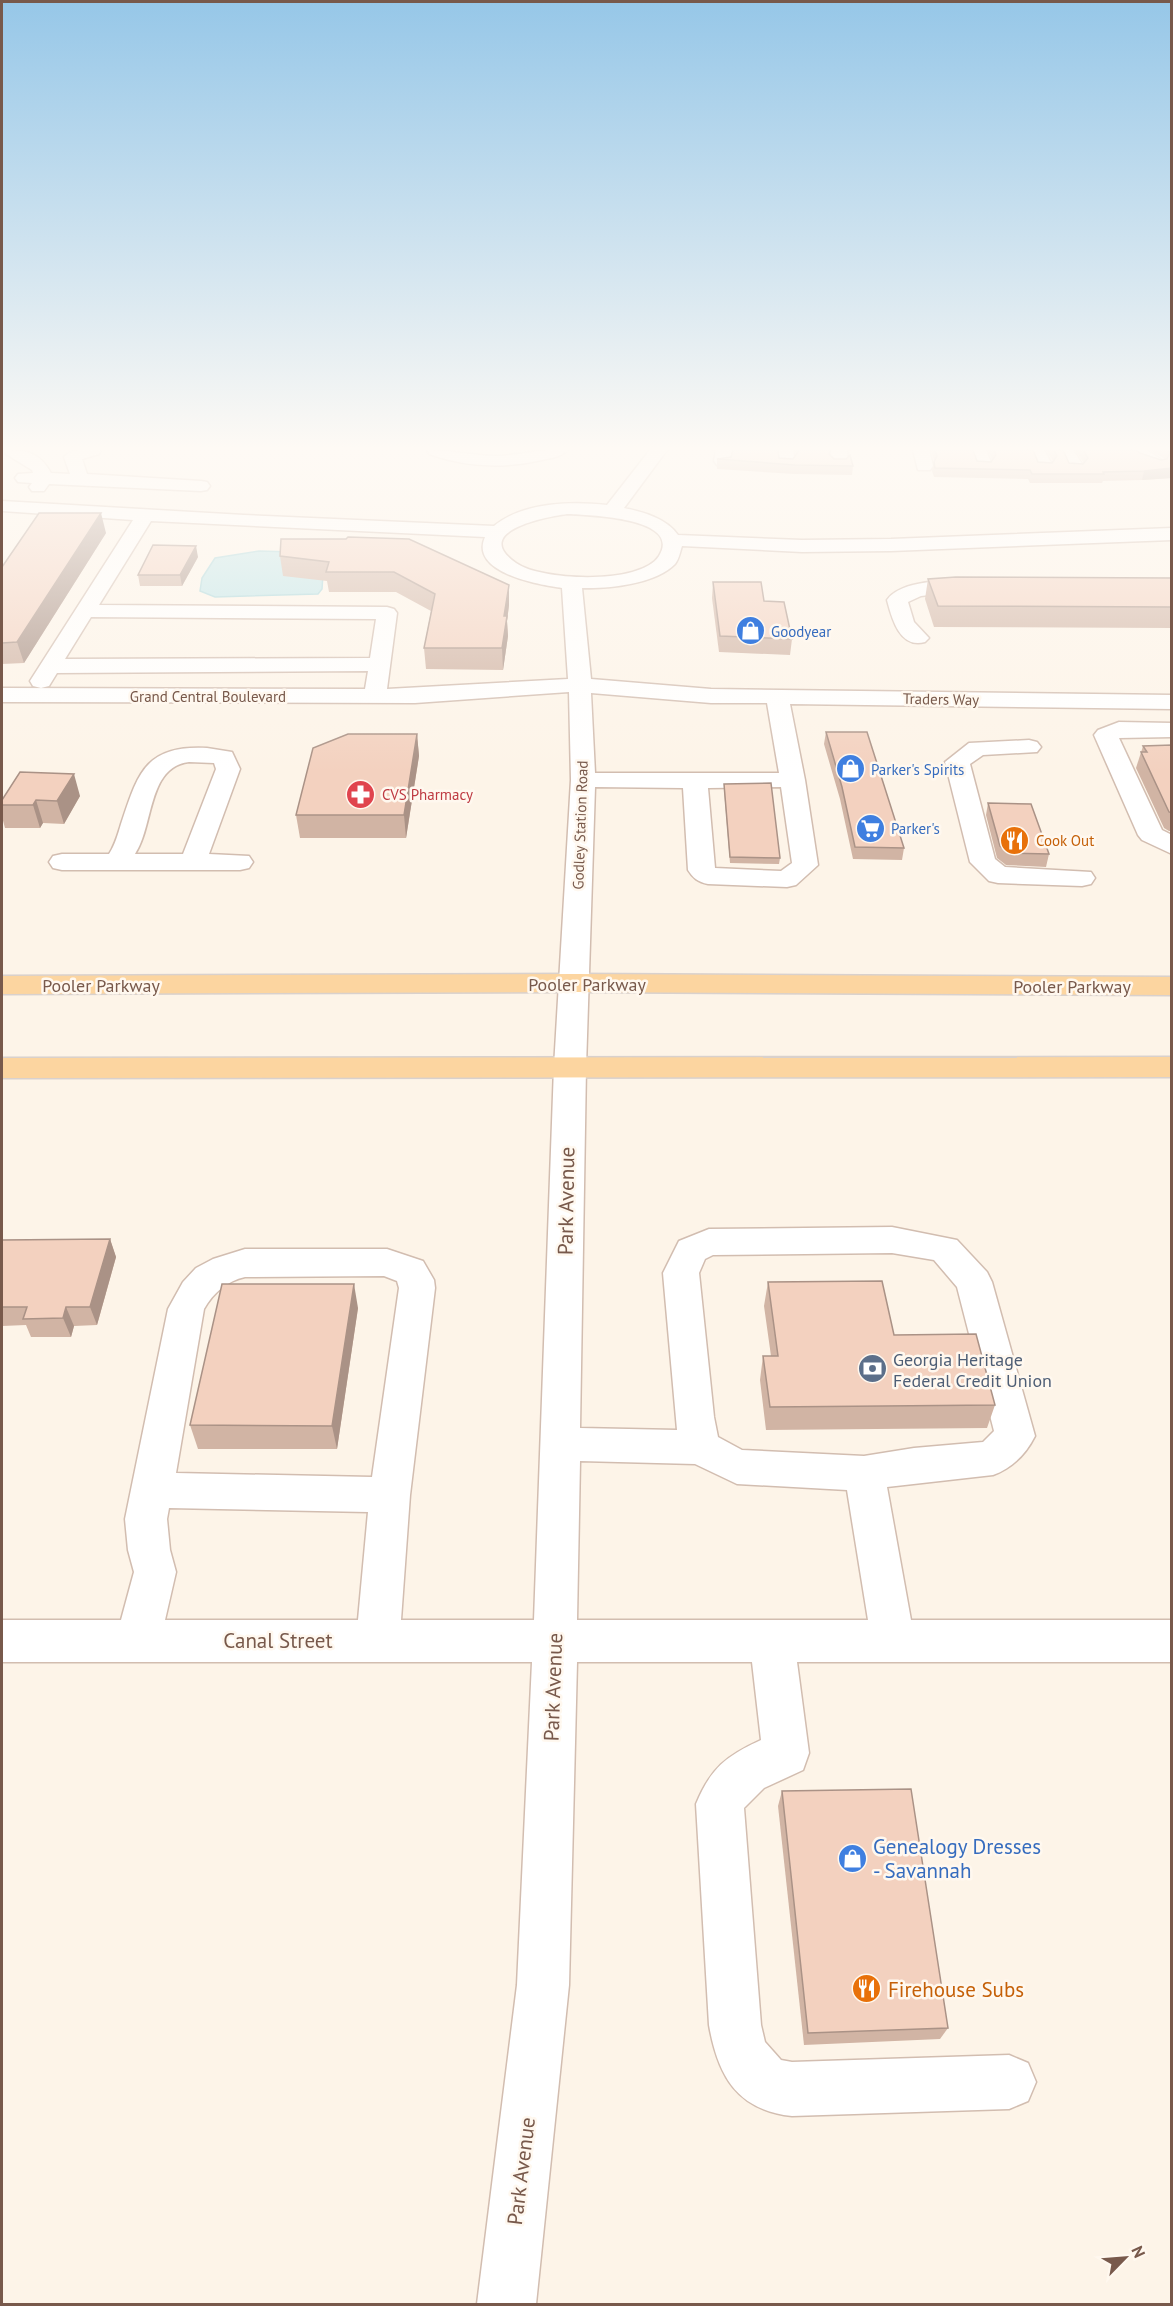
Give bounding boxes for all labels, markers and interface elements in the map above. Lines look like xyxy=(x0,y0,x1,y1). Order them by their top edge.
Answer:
shop icon: Goodyear xyxy=(734,615,766,647)
place label: Goodyear xyxy=(771,622,831,641)
street label: Grand Central Boulevard xyxy=(130,687,286,706)
street label: Traders Way xyxy=(903,689,979,709)
shop icon: Parker's Spirits xyxy=(834,753,866,785)
street label: Godley Station Road xyxy=(568,760,592,890)
place label: Parker's Spirits xyxy=(871,760,964,779)
pharmacy icon: CVS Pharmacy xyxy=(345,778,377,810)
place label: CVS Pharmacy xyxy=(382,785,473,804)
supermarket icon: Parker's xyxy=(854,812,886,844)
place label: Parker's xyxy=(891,819,940,838)
restaurant icon: Cook Out xyxy=(999,824,1031,856)
place label: Cook Out xyxy=(1036,831,1094,850)
street label: Pooler Parkway xyxy=(528,973,646,996)
street label: Pooler Parkway xyxy=(42,974,160,997)
street label: Pooler Parkway xyxy=(1013,975,1131,998)
street label: Park Avenue xyxy=(552,1147,580,1255)
place label: Georgia Heritage Federal Credit Union xyxy=(893,1348,1052,1392)
bank icon: Georgia Heritage Federal Credit Union xyxy=(856,1353,888,1385)
street label: Canal Street xyxy=(223,1627,333,1654)
street label: Park Avenue xyxy=(538,1632,568,1742)
place label: Genealogy Dresses - Savannah xyxy=(873,1833,1041,1884)
shop icon: Genealogy Dresses - Savannah xyxy=(836,1842,868,1874)
restaurant icon: Firehouse Subs xyxy=(851,1973,883,2005)
place label: Firehouse Subs xyxy=(888,1976,1024,2003)
street label: Park Avenue xyxy=(501,2116,541,2226)
north arrow xyxy=(1095,2228,1155,2288)
text: N xyxy=(1127,2243,1150,2261)

